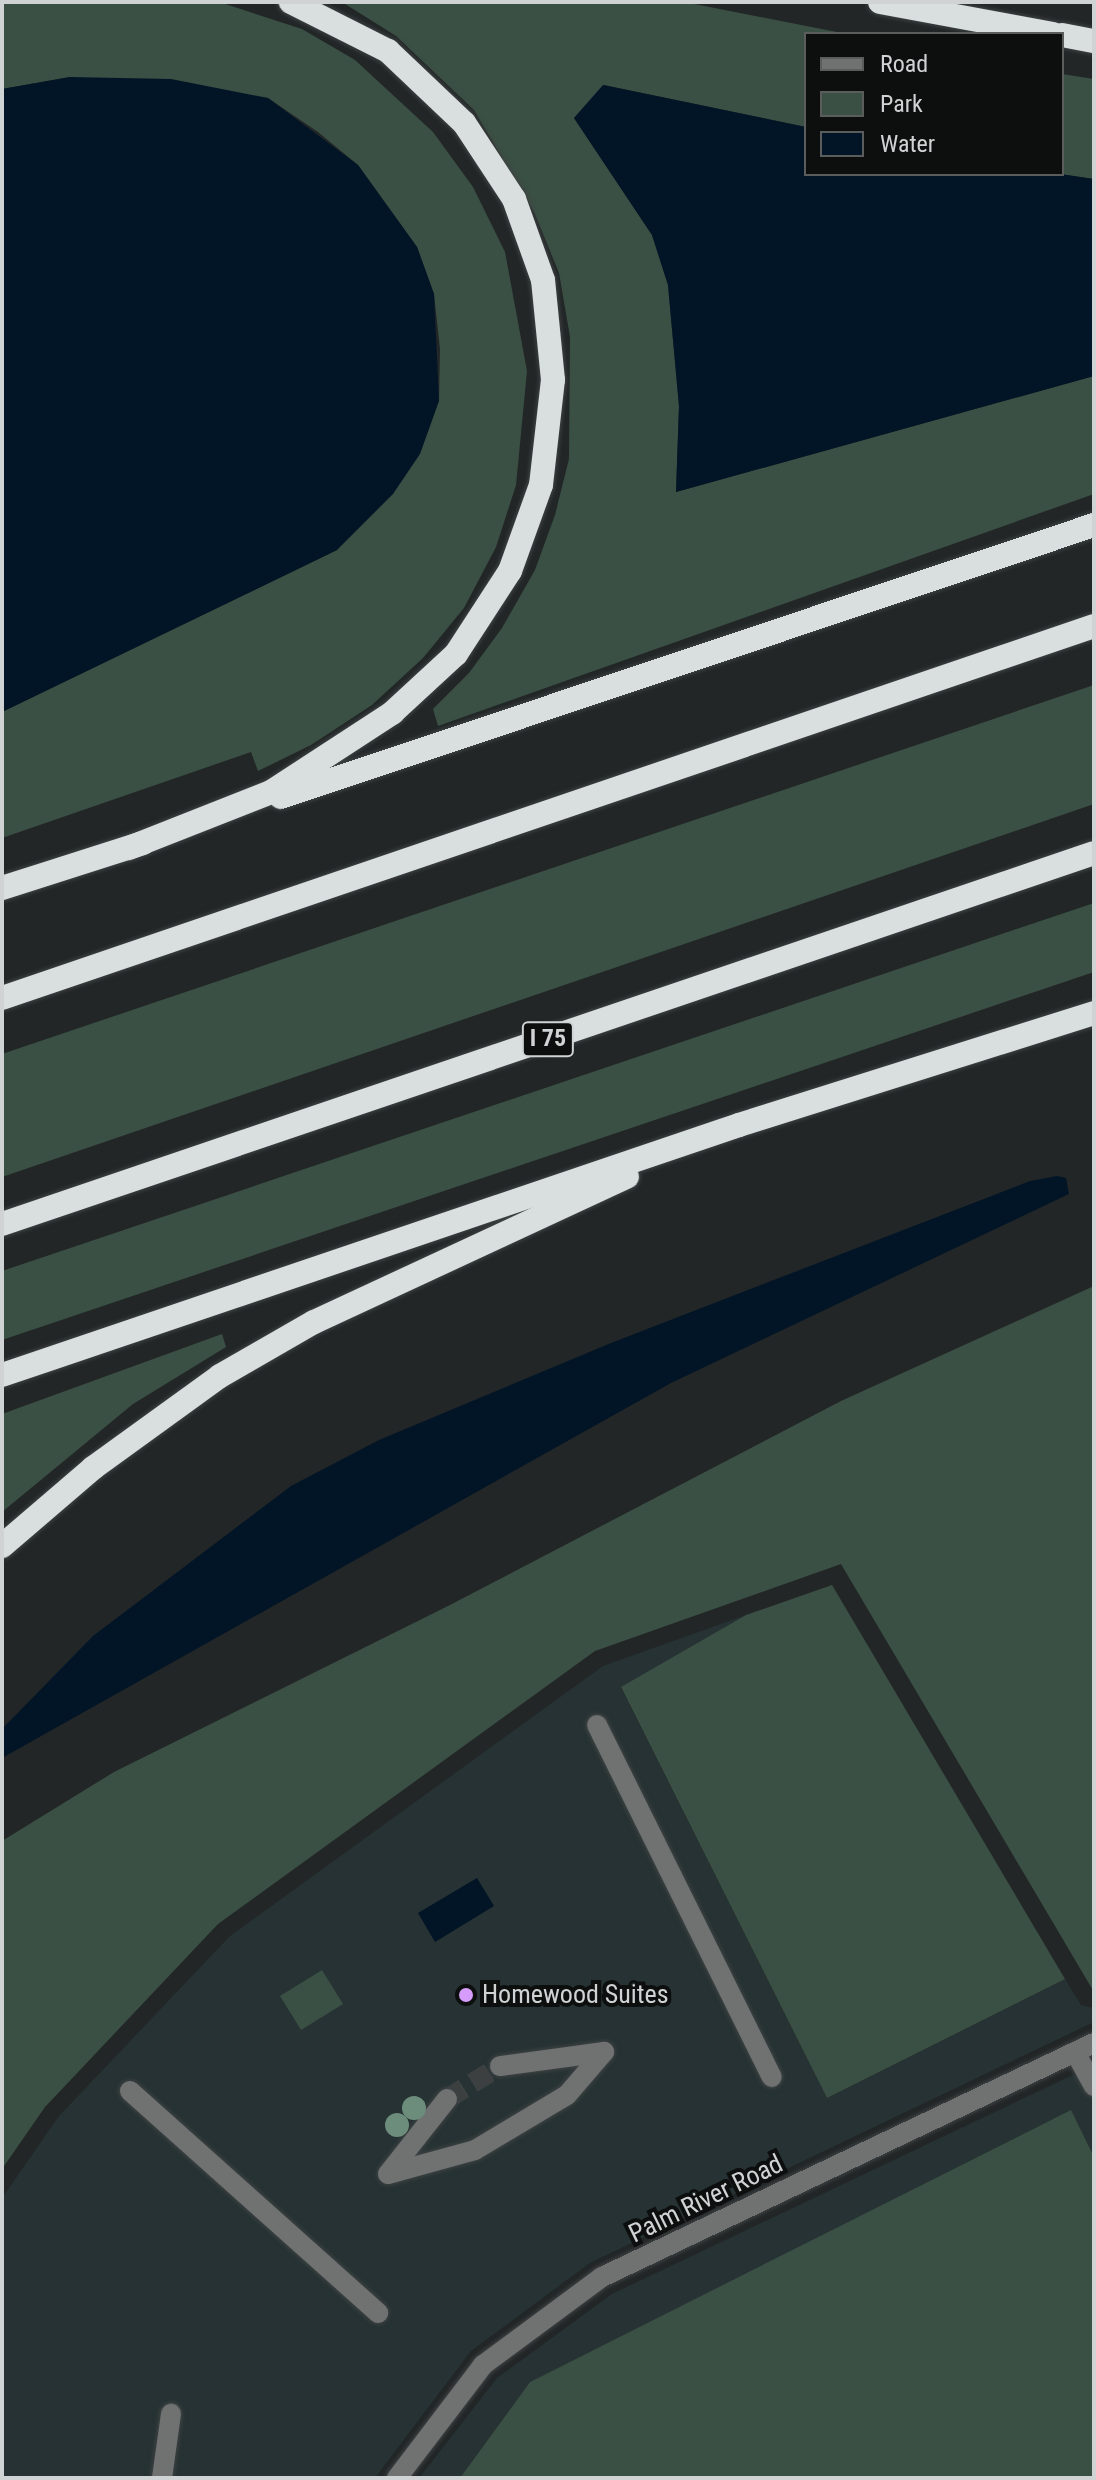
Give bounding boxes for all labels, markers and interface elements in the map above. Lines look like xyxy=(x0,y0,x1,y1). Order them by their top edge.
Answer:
legend xyxy=(804,32,1064,176)
text: Road xyxy=(880,50,928,78)
text: Park xyxy=(880,90,923,118)
text: Water xyxy=(880,130,935,158)
road number: I 75 xyxy=(520,1019,576,1059)
place label: Homewood Suites xyxy=(482,1979,669,2011)
marker: Homewood Suites xyxy=(457,1986,475,2004)
street label: Palm River Road xyxy=(624,2148,788,2250)

